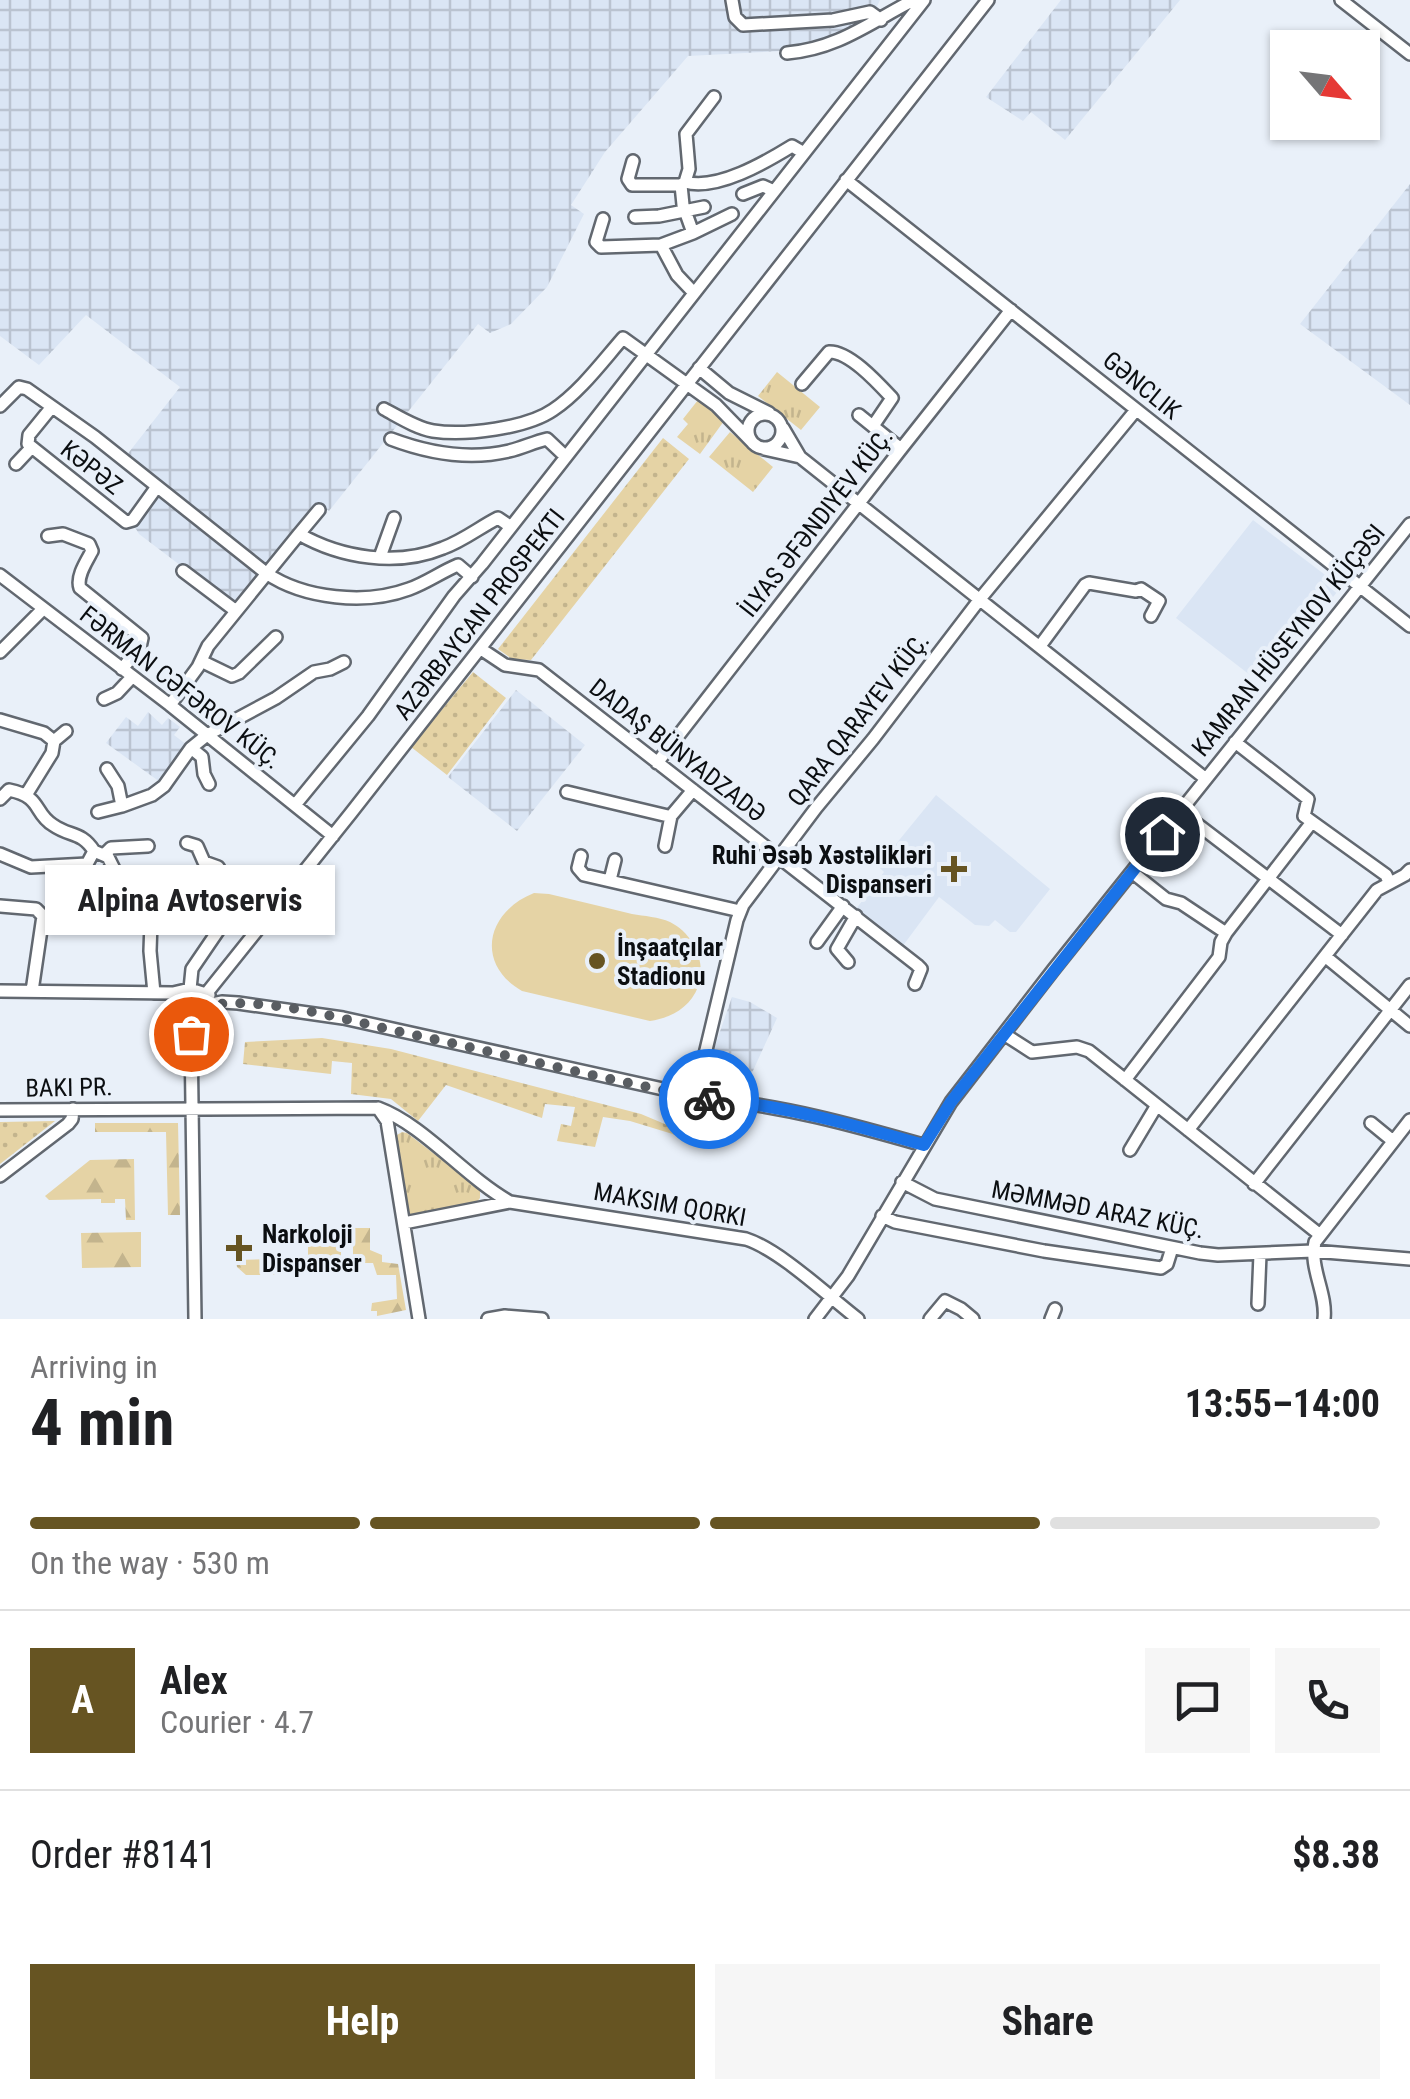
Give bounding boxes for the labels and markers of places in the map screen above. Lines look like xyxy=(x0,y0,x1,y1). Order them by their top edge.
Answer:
pin xyxy=(1120,792,1205,877)
place label: Ruhi Əsəb Xəstəlikləri Dispanseri xyxy=(712,841,932,899)
marker: Ruhi Əsəb Xəstəlikləri Dispanseri xyxy=(941,856,967,882)
callout: Alpina Avtoservis xyxy=(46,864,336,934)
place label: İnşaatçılar Stadionu xyxy=(617,932,723,991)
marker: İnşaatçılar Stadionu xyxy=(586,950,608,972)
pin xyxy=(149,992,234,1077)
place label: Narkoloji Dispanser xyxy=(262,1220,362,1278)
marker: Narkoloji Dispanser xyxy=(226,1235,252,1261)

